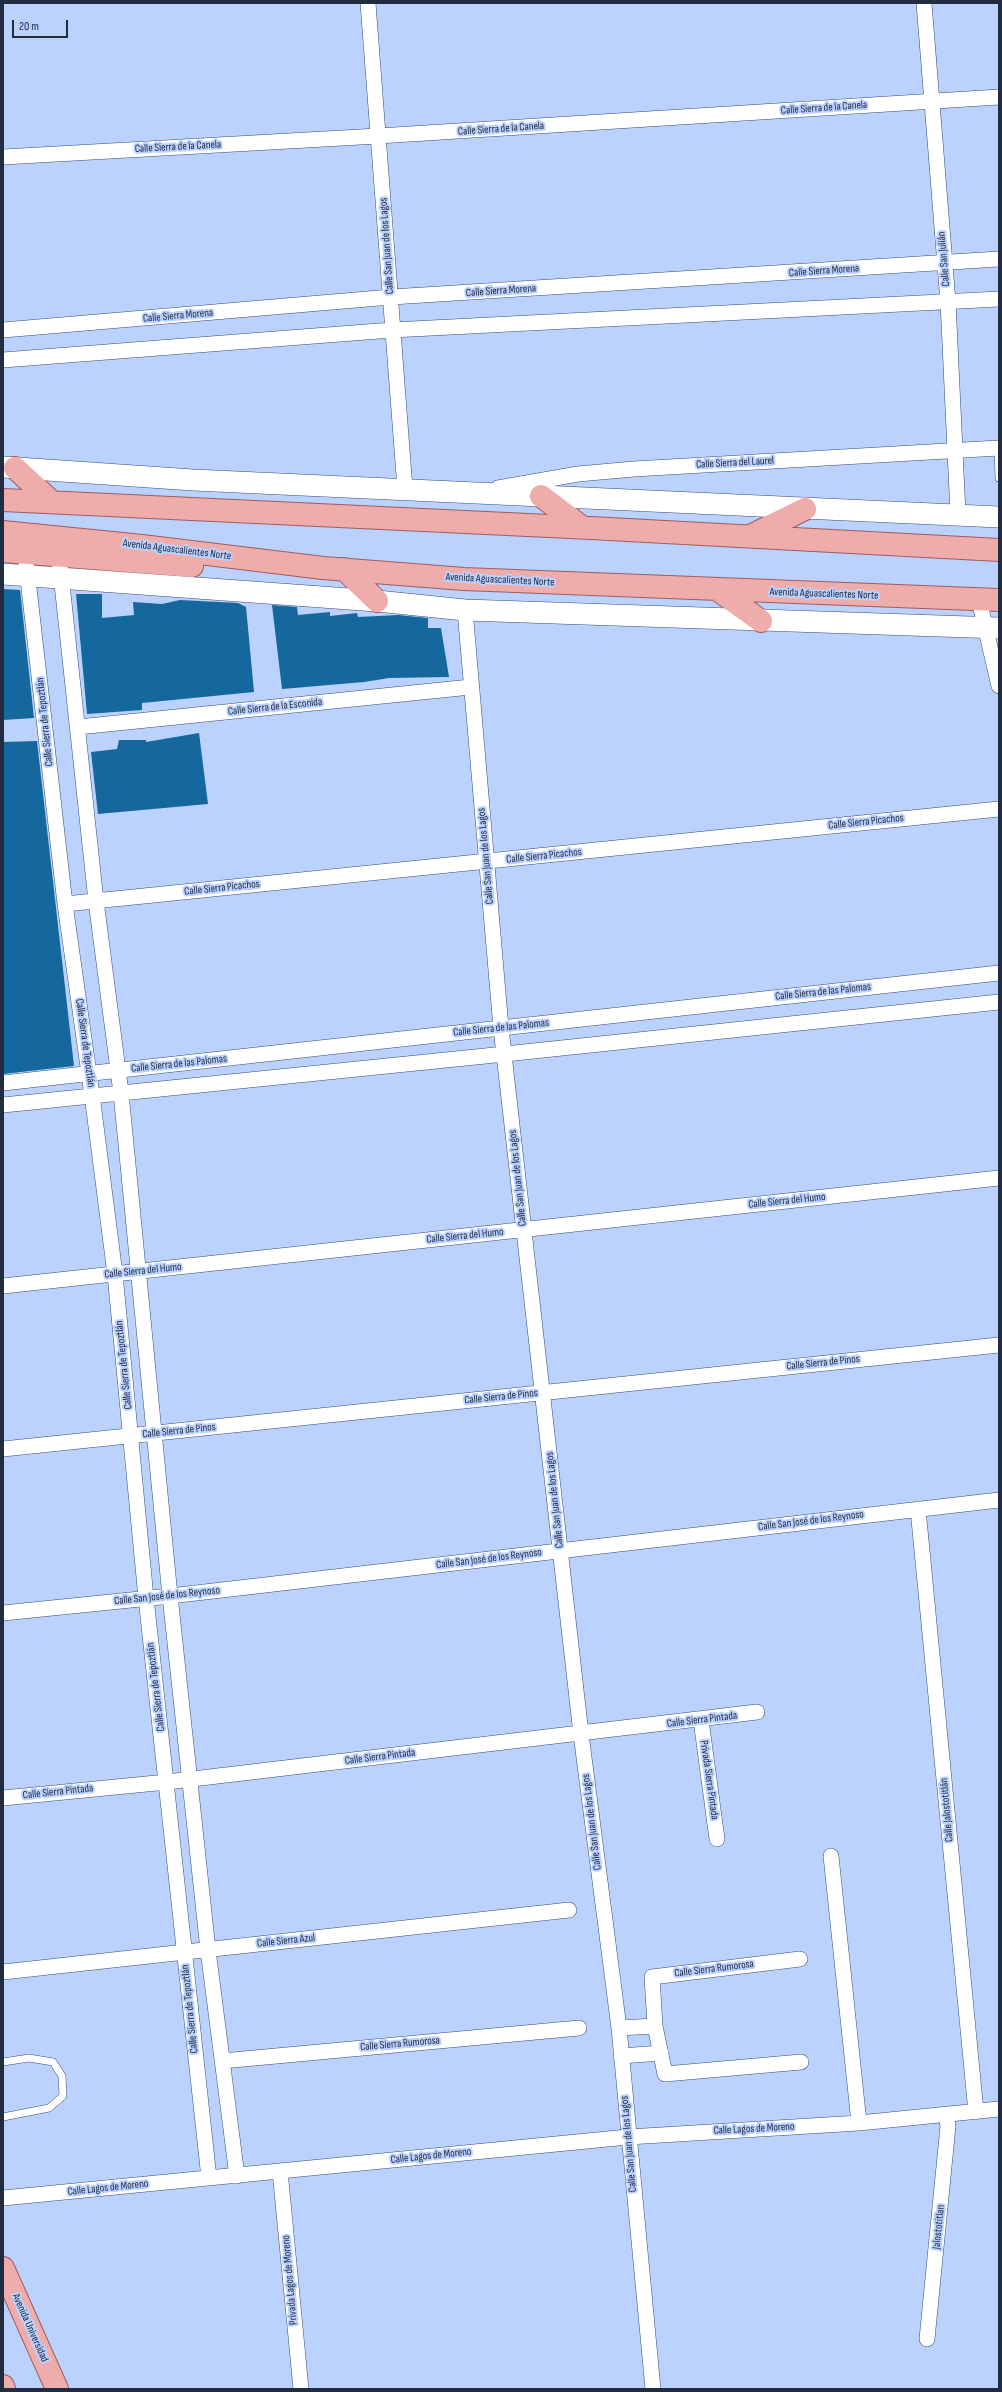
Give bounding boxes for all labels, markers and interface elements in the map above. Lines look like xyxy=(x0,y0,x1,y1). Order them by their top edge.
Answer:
scale bar xyxy=(14,12,70,38)
text: 20 m xyxy=(19,19,39,34)
street label: Calle Sierra de la Canela xyxy=(780,98,868,118)
street label: Calle Sierra de la Canela xyxy=(457,119,545,139)
street label: Calle Sierra de la Canela xyxy=(134,138,222,156)
street label: Calle San Juan de los Lagos xyxy=(377,197,397,295)
street label: Calle San Julián xyxy=(935,231,953,287)
street label: Calle Sierra Morena xyxy=(788,262,860,280)
street label: Calle Sierra Morena xyxy=(465,282,537,300)
street label: Calle Sierra Morena xyxy=(142,306,214,326)
street label: Calle Sierra del Laurel xyxy=(696,454,774,472)
street label: Avenida Aguascalientes Norte xyxy=(122,537,232,563)
street label: Avenida Aguascalientes Norte xyxy=(445,571,555,589)
street label: Avenida Aguascalientes Norte xyxy=(769,586,879,602)
street label: Calle Sierra de Tepoztlán xyxy=(34,677,56,767)
street label: Calle Sierra de la Esconida xyxy=(227,695,323,719)
street label: Calle San Juan de los Lagos xyxy=(475,807,497,905)
street label: Calle Sierra Picachos xyxy=(828,811,904,833)
street label: Calle Sierra Picachos xyxy=(506,845,582,867)
street label: Calle Sierra Picachos xyxy=(184,877,260,899)
street label: Calle Sierra de las Palomas xyxy=(774,980,872,1004)
street label: Calle Sierra de Tepoztlán xyxy=(72,998,98,1088)
street label: Calle Sierra de las Palomas xyxy=(452,1016,550,1040)
street label: Calle Sierra de las Palomas xyxy=(130,1052,228,1076)
street label: Calle San Juan de los Lagos xyxy=(506,1129,530,1227)
street label: Calle Sierra del Humo xyxy=(748,1190,826,1212)
street label: Calle Sierra del Humo xyxy=(426,1225,504,1247)
street label: Calle Sierra del Humo xyxy=(104,1260,182,1282)
street label: Calle Sierra de Tepoztlán xyxy=(113,1320,135,1410)
street label: Calle Sierra de Pinos xyxy=(786,1353,860,1373)
street label: Calle Sierra de Pinos xyxy=(464,1387,538,1407)
street label: Calle Sierra de Pinos xyxy=(142,1421,216,1441)
street label: Calle San Juan de los Lagos xyxy=(543,1451,567,1549)
street label: Calle San José de los Reynoso xyxy=(757,1508,865,1534)
street label: Calle San José de los Reynoso xyxy=(435,1546,543,1572)
street label: Calle San José de los Reynoso xyxy=(113,1584,221,1608)
street label: Calle Sierra de Tepoztlán xyxy=(144,1642,168,1732)
street label: Calle Sierra Pintada xyxy=(666,1709,738,1731)
street label: Privada Sierra Pintada xyxy=(697,1740,721,1820)
street label: Calle Sierra Pintada xyxy=(344,1746,416,1768)
street label: Calle San Juan de los Lagos xyxy=(580,1773,604,1871)
street label: Calle Jalostotitlán xyxy=(938,1777,956,1843)
street label: Calle Sierra Pintada xyxy=(22,1782,94,1802)
street label: Calle Sierra Azul xyxy=(256,1931,316,1951)
street label: Calle Sierra Rumorosa xyxy=(674,1958,754,1980)
street label: Calle Sierra de Tepoztlán xyxy=(179,1964,201,2054)
street label: Calle Sierra Rumorosa xyxy=(360,2034,440,2054)
street label: Calle San Juan de los Lagos xyxy=(618,2095,640,2193)
street label: Calle Lagos de Moreno xyxy=(713,2120,795,2138)
street label: Calle Lagos de Moreno xyxy=(390,2145,472,2167)
street label: Calle Lagos de Moreno xyxy=(67,2177,149,2199)
street label: Jalostotitlan xyxy=(930,2204,948,2250)
street label: Privada Lagos de Moreno xyxy=(279,2235,301,2325)
street label: Avenida Universidad xyxy=(9,2292,51,2364)

